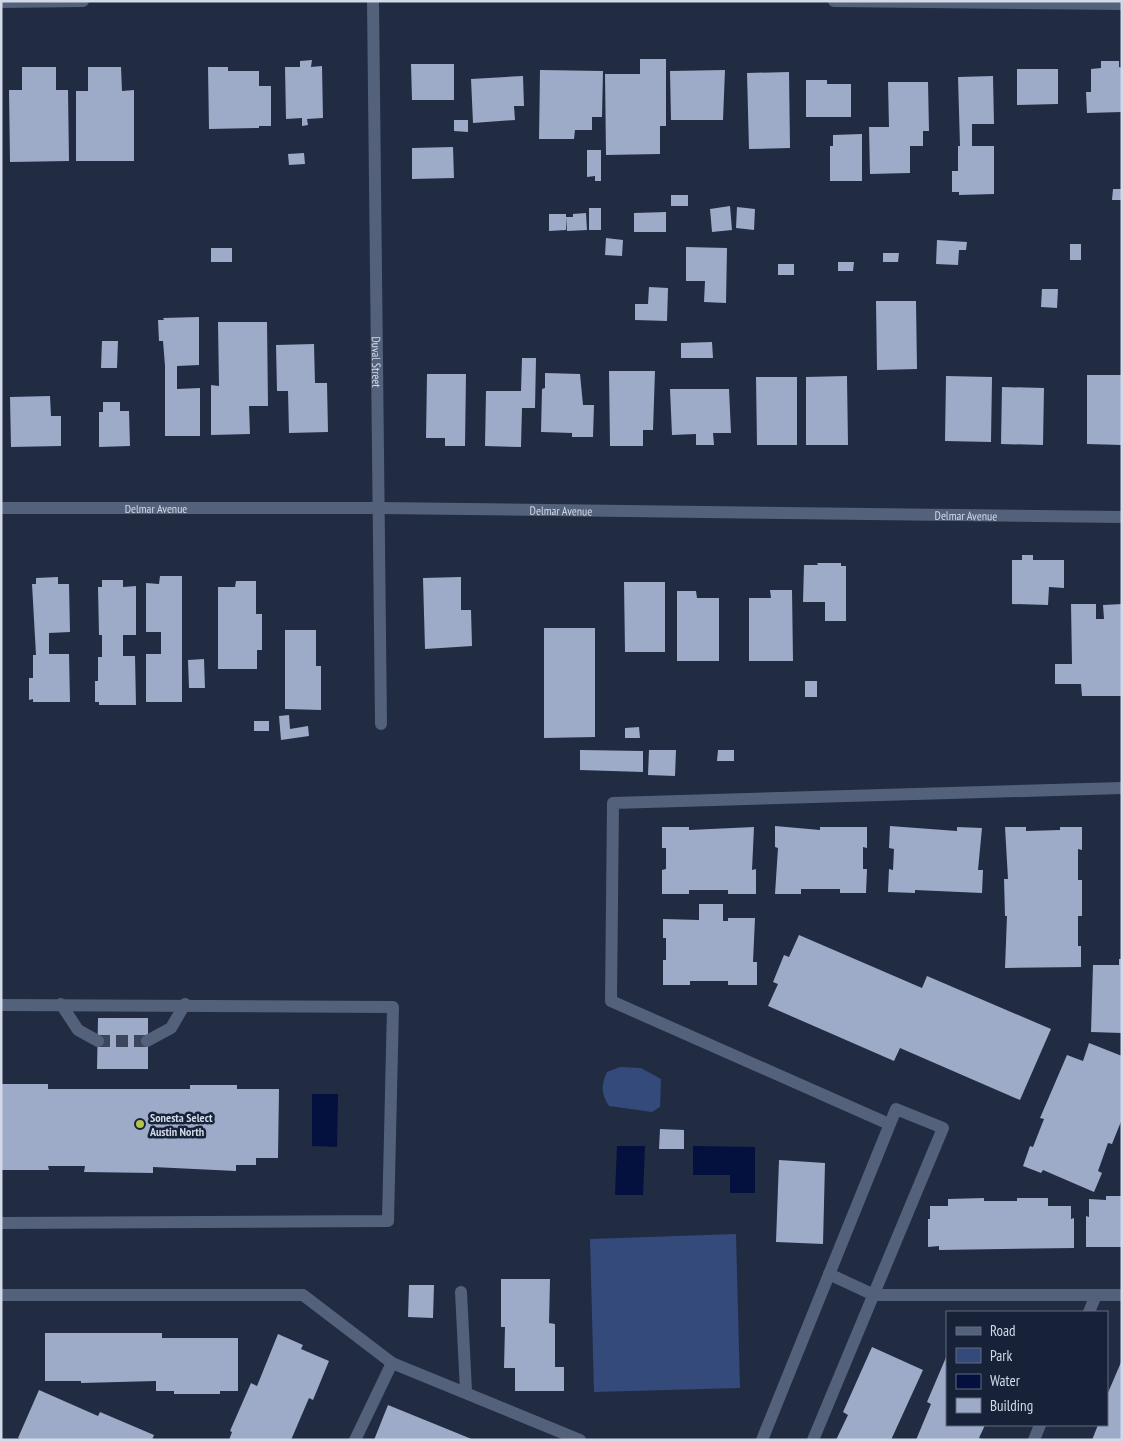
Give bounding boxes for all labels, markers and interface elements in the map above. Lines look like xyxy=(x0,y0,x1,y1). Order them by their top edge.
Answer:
street label: Duval Street xyxy=(369,336,385,388)
street label: Delmar Avenue xyxy=(125,501,187,516)
street label: Delmar Avenue xyxy=(530,502,592,518)
street label: Delmar Avenue xyxy=(935,507,997,523)
place label: Sonesta Select Austin North xyxy=(149,1110,213,1139)
marker: Sonesta Select Austin North xyxy=(134,1118,146,1130)
legend xyxy=(946,1311,1108,1426)
text: Road xyxy=(990,1321,1016,1340)
text: Park xyxy=(990,1346,1012,1365)
text: Water xyxy=(990,1371,1021,1390)
text: Building xyxy=(990,1396,1033,1415)

